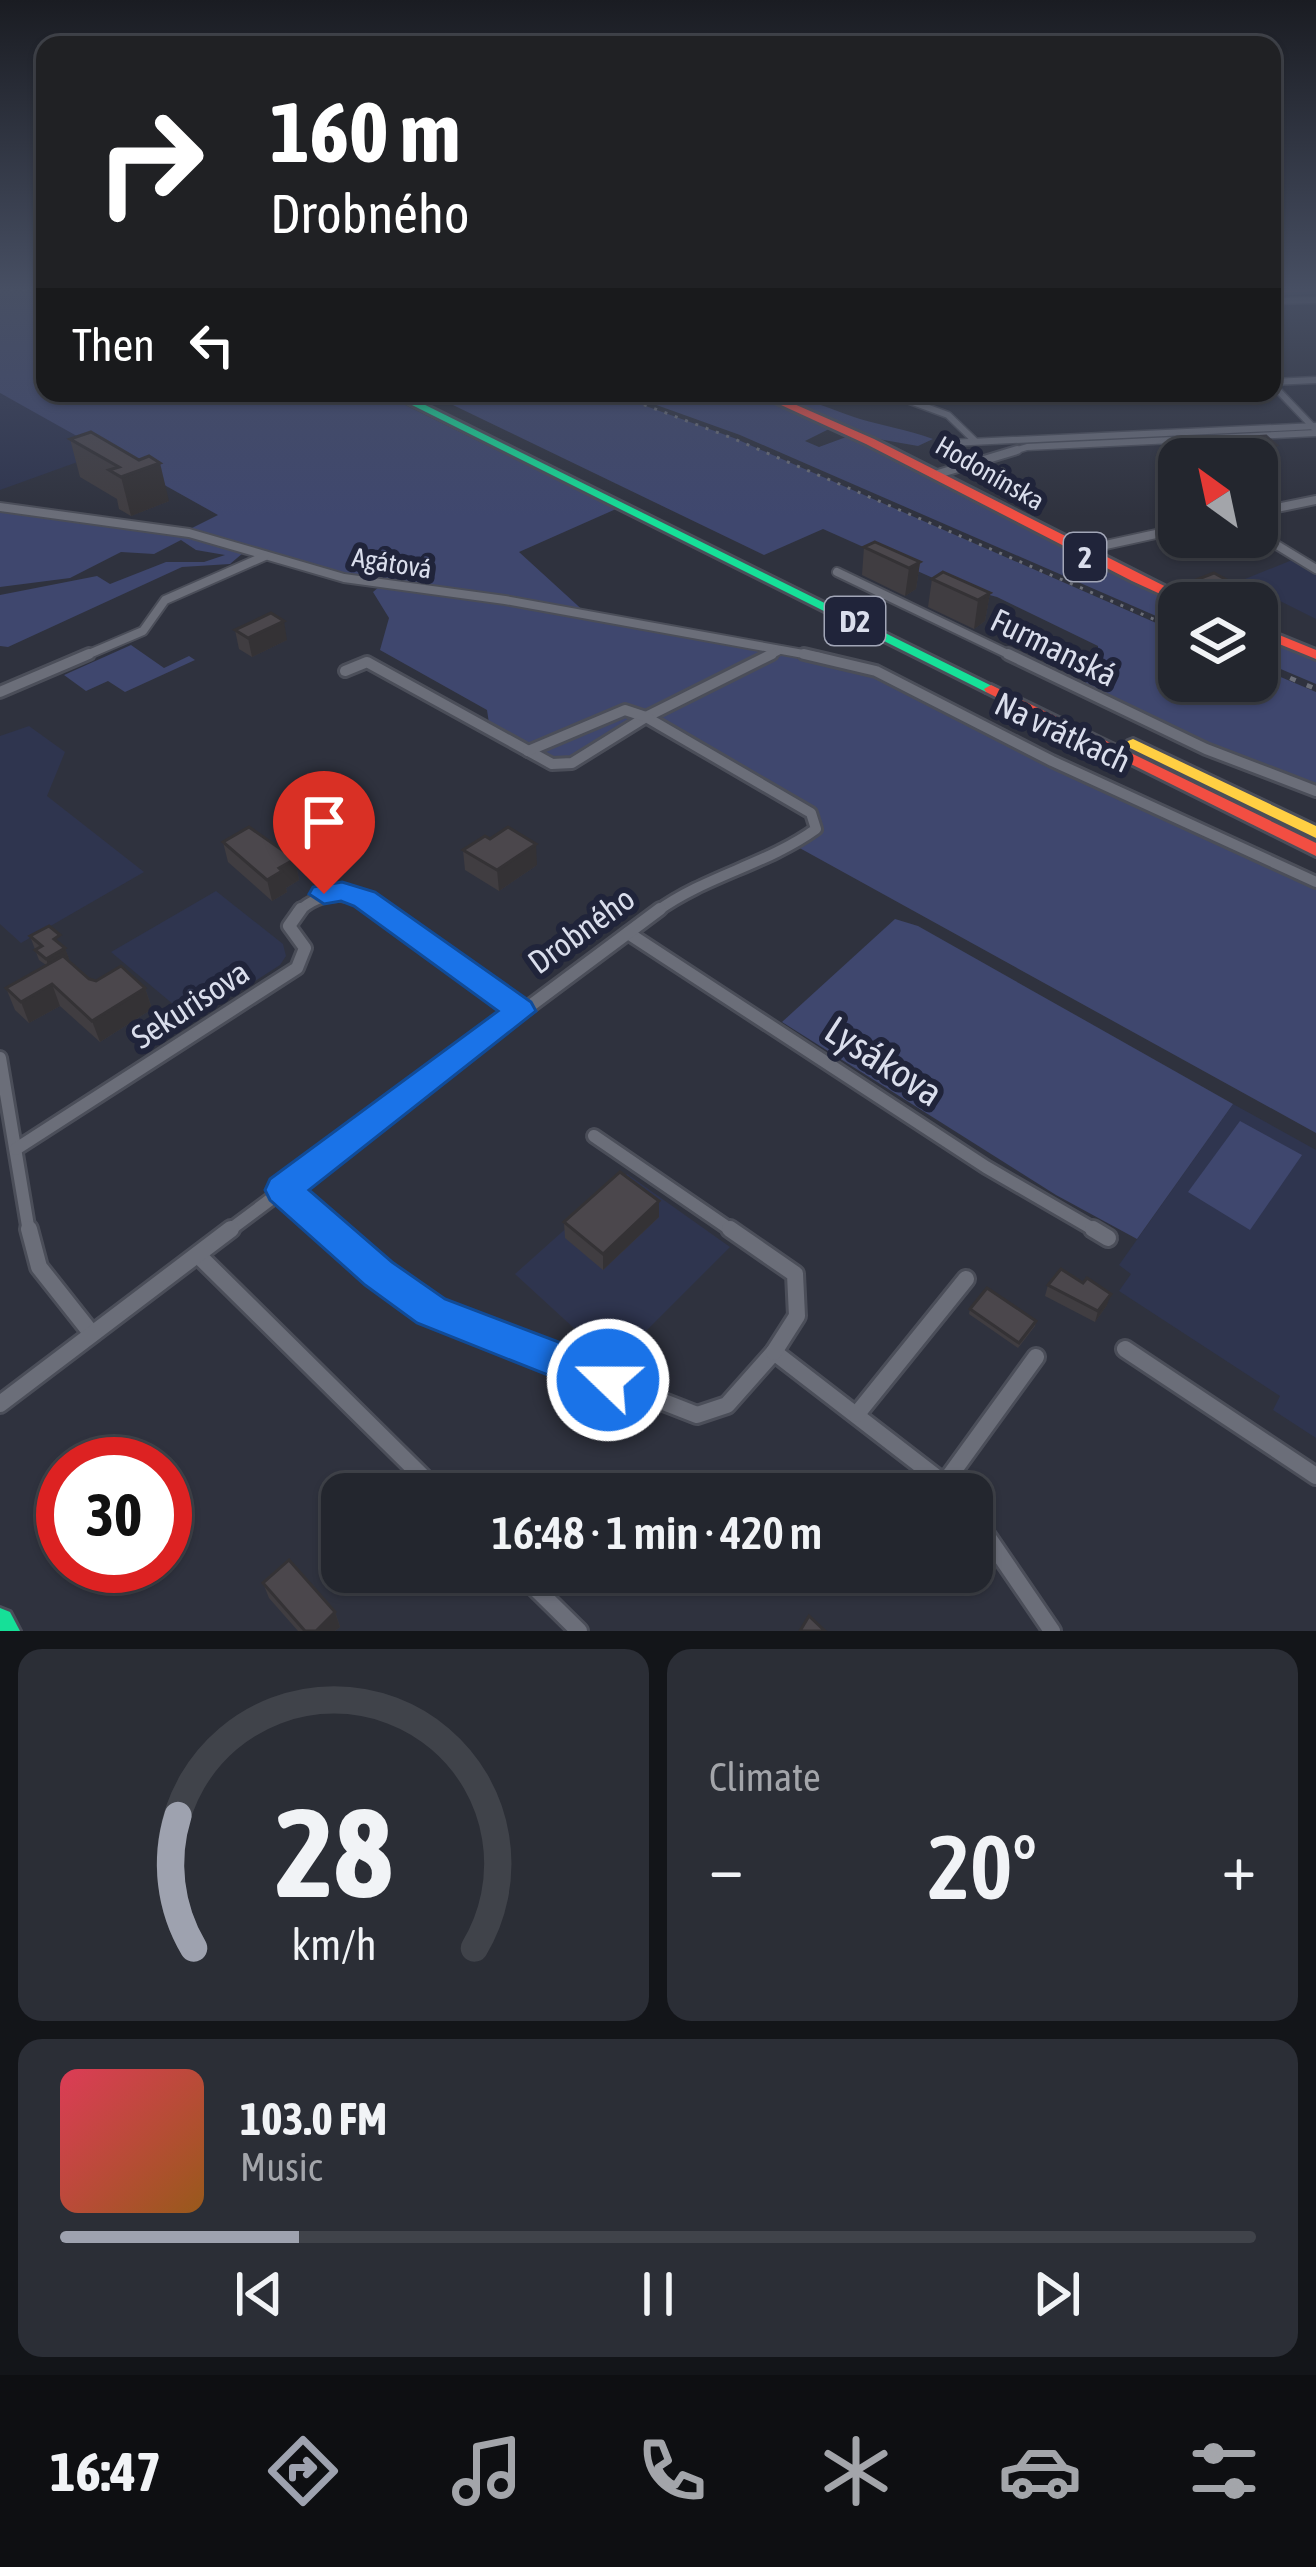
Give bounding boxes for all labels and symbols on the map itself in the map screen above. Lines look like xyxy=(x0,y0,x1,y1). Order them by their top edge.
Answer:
street label: Hodonínska xyxy=(930,430,1050,516)
north arrow xyxy=(1158,438,1278,558)
road number: 2 xyxy=(1064,533,1106,581)
street label: Agátová xyxy=(350,541,434,585)
road number: D2 xyxy=(825,597,885,645)
street label: Furmanská xyxy=(985,600,1123,694)
street label: Na vrátkach xyxy=(989,684,1137,780)
pin xyxy=(273,771,375,894)
street label: Drobného xyxy=(521,879,641,981)
street label: Sekurisova xyxy=(124,952,256,1056)
street label: Lysákova xyxy=(817,1007,951,1115)
position arrow xyxy=(545,1317,671,1443)
speed limit sign: 30 xyxy=(36,1437,192,1593)

